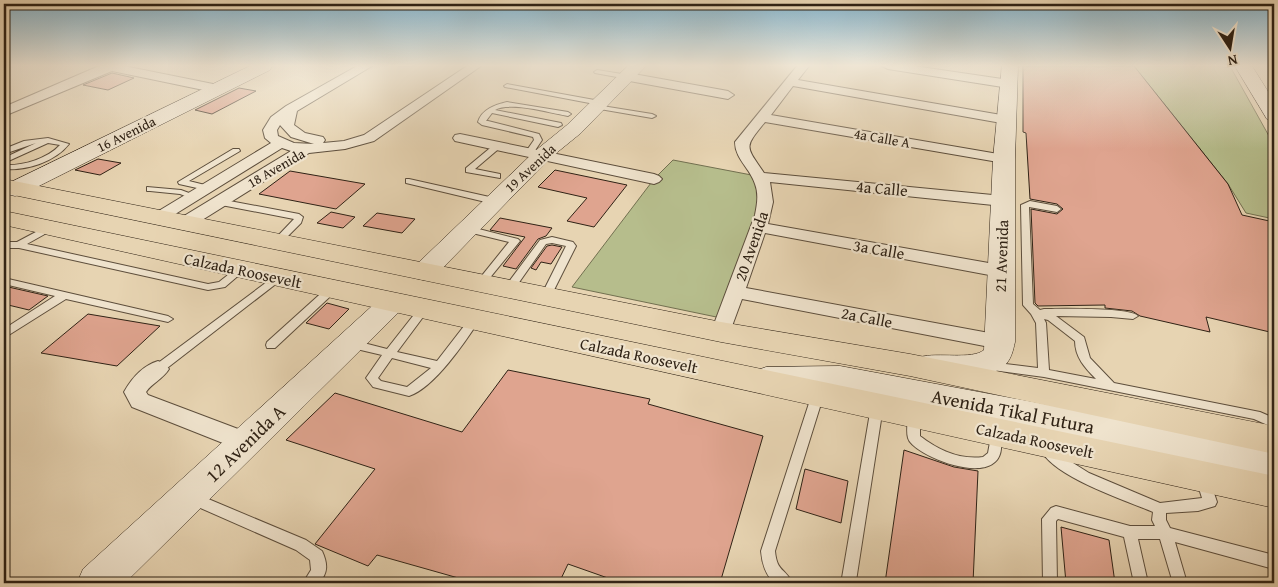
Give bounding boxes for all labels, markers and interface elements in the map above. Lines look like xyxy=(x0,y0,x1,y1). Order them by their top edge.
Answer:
north arrow xyxy=(1206,22,1256,72)
text: N xyxy=(1225,50,1239,72)
street label: 16 Avenida xyxy=(93,111,159,157)
street label: 4a Calle A xyxy=(852,123,912,153)
street label: 19 Avenida xyxy=(500,139,560,197)
street label: 18 Avenida xyxy=(244,143,309,193)
street label: 4a Calle xyxy=(855,174,909,202)
street label: 20 Avenida xyxy=(728,207,774,284)
street label: 21 Avenida xyxy=(988,219,1014,293)
street label: 3a Calle xyxy=(852,233,906,265)
street label: Calzada Roosevelt xyxy=(182,246,304,294)
street label: 2a Calle xyxy=(839,300,895,334)
street label: Calzada Roosevelt xyxy=(578,331,700,379)
street label: Avenida Tikal Futura xyxy=(929,382,1097,440)
street label: 12 Avenida A xyxy=(199,397,292,488)
street label: Calzada Roosevelt xyxy=(974,416,1096,464)

